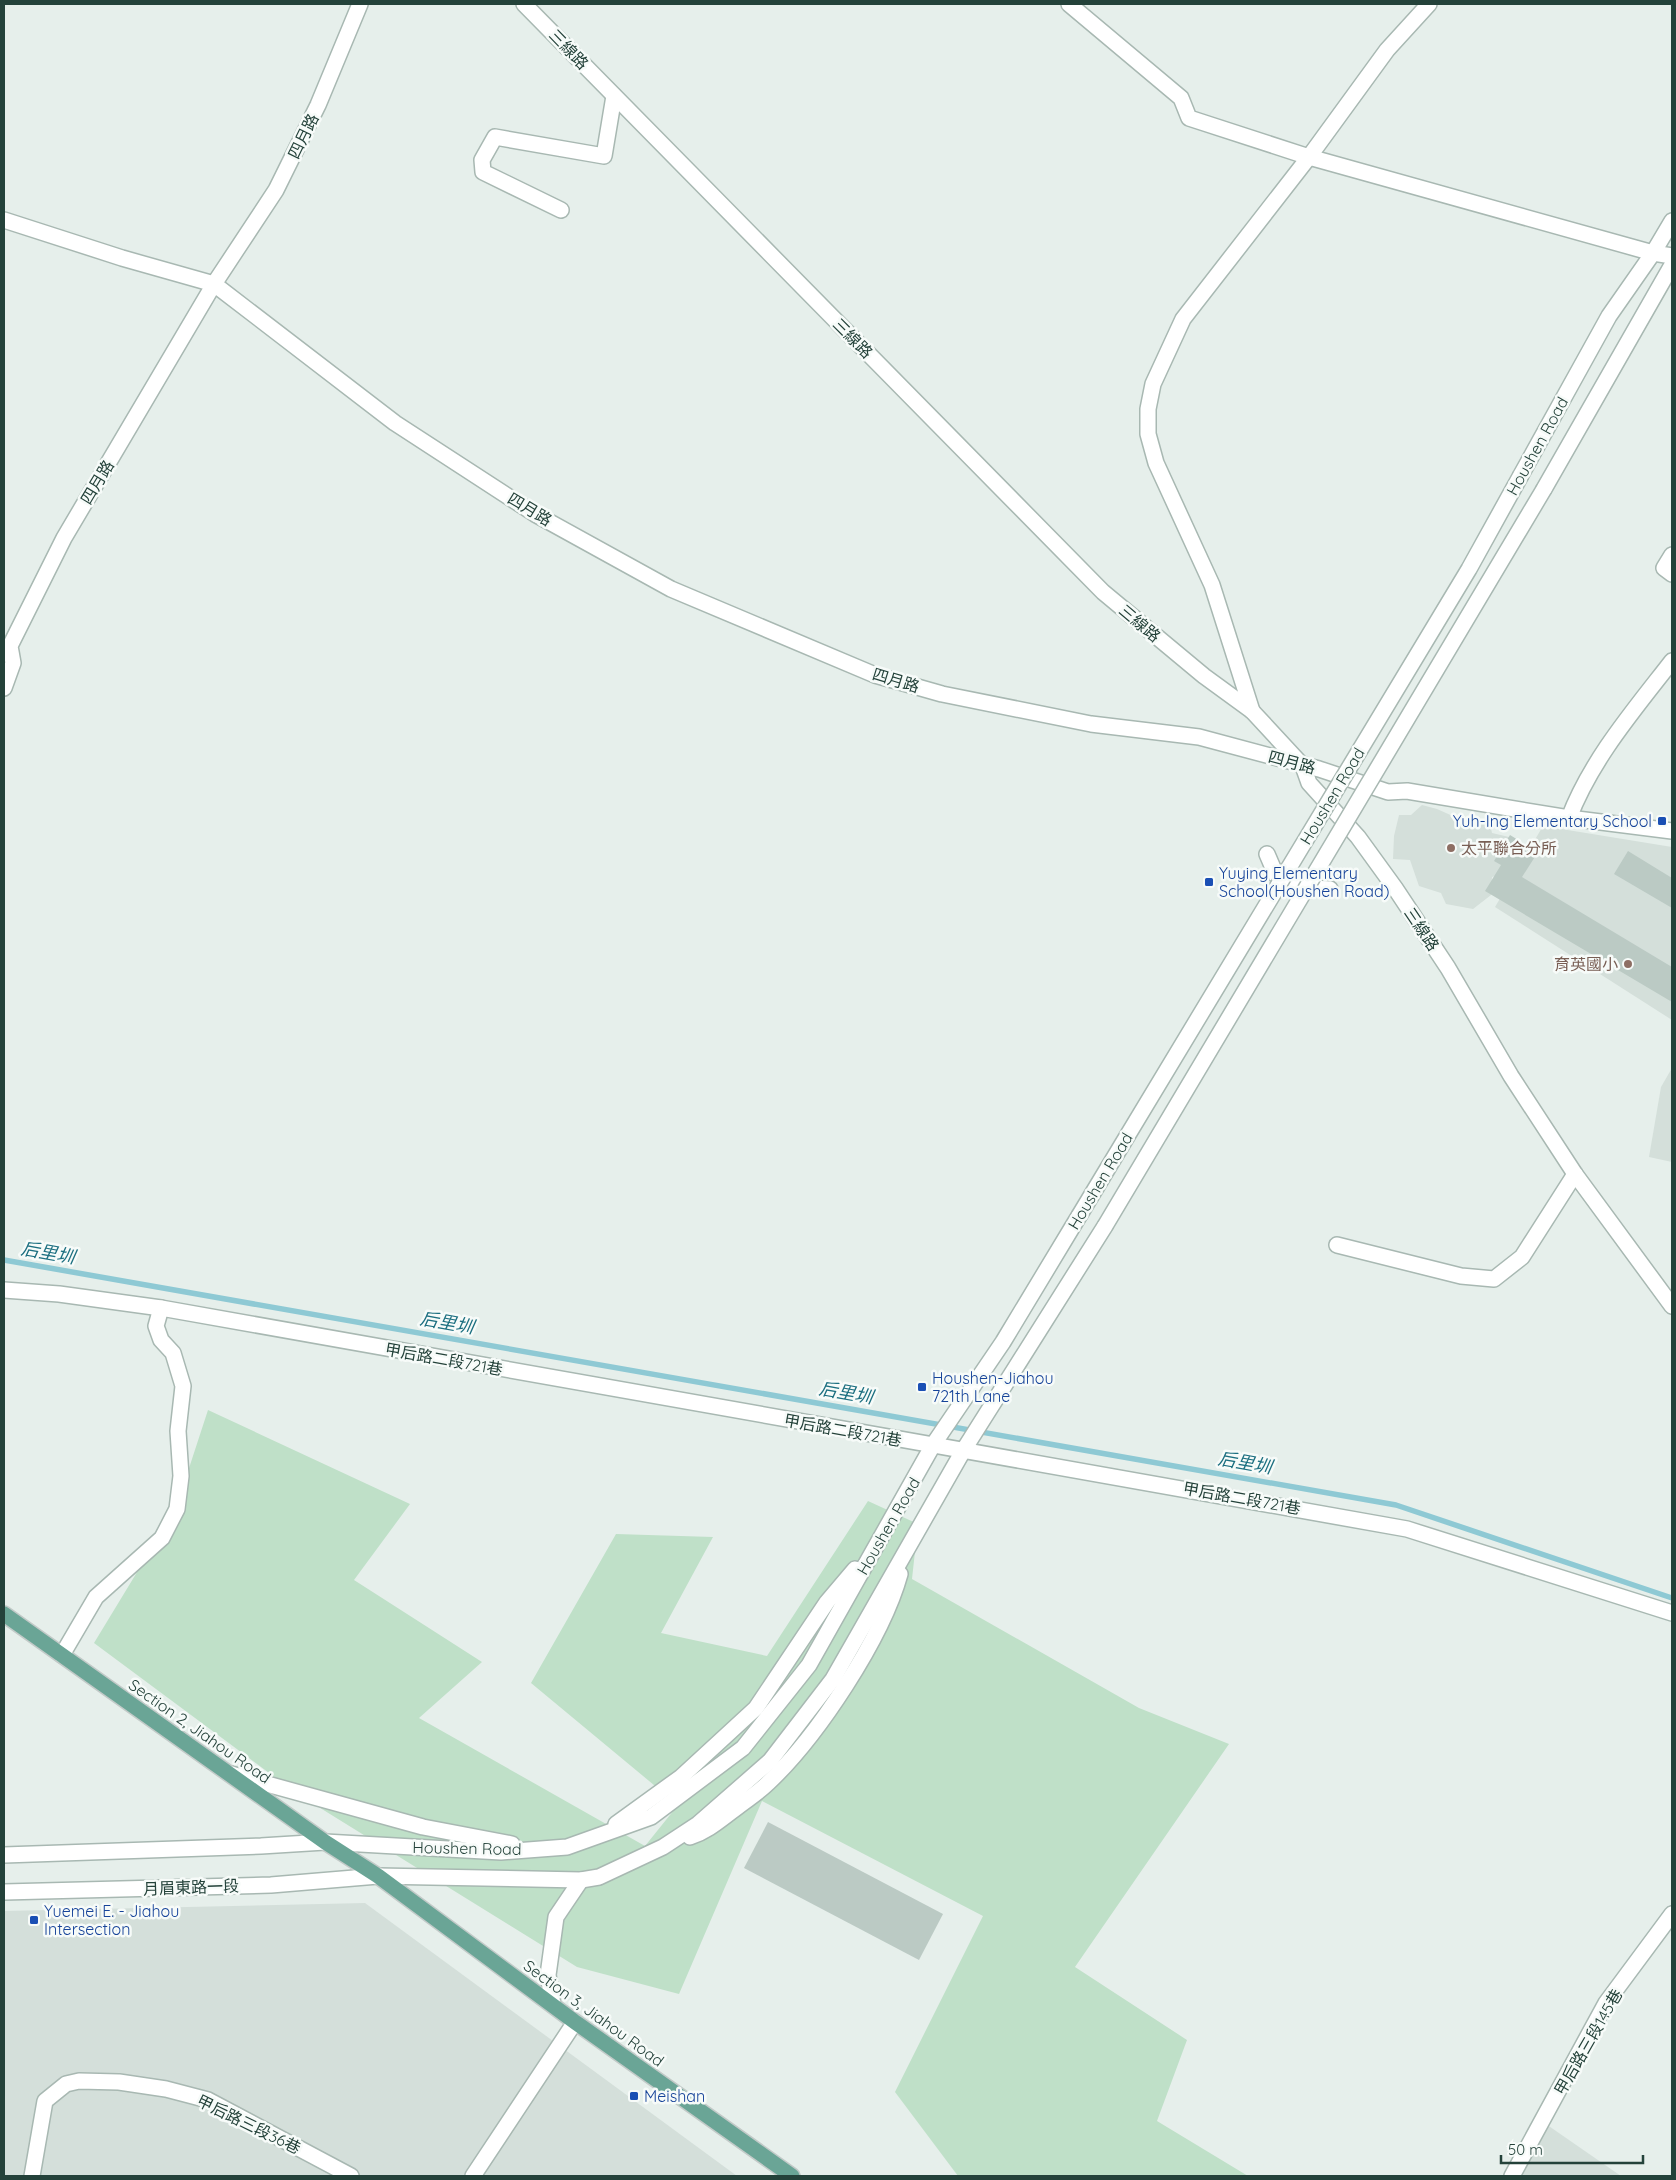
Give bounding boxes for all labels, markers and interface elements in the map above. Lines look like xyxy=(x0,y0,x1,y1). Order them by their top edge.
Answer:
street label: 三線路 xyxy=(545,25,593,73)
street label: 四月路 xyxy=(283,110,323,162)
street label: 三線路 xyxy=(829,314,877,362)
street label: Houshen Road xyxy=(1502,393,1572,499)
street label: 四月路 xyxy=(76,456,118,508)
street label: 四月路 xyxy=(504,488,556,530)
street label: 三線路 xyxy=(1115,600,1165,646)
street label: 四月路 xyxy=(870,663,922,697)
street label: Houshen Road xyxy=(1295,744,1369,848)
street label: 四月路 xyxy=(1266,746,1318,778)
place label: Yuh-Ing Elementary School xyxy=(1453,811,1652,831)
marker: Yuh-Ing Elementary School xyxy=(1656,815,1668,827)
place label: 太平聯合分所 xyxy=(1461,838,1557,858)
marker: 太平聯合分所 xyxy=(1445,842,1457,854)
place label: Yuying Elementary School(Houshen Road) xyxy=(1219,863,1390,901)
marker: Yuying Elementary School(Houshen Road) xyxy=(1203,876,1215,888)
street label: 三線路 xyxy=(1400,904,1444,954)
place label: 育英國小 xyxy=(1554,954,1618,974)
marker: 育英國小 xyxy=(1622,958,1634,970)
street label: Houshen Road xyxy=(1063,1129,1137,1233)
water label: 后里圳 xyxy=(20,1236,80,1269)
water label: 后里圳 xyxy=(419,1306,479,1339)
street label: 甲后路二段721巷 xyxy=(384,1339,504,1379)
place label: Houshen-Jiahou 721th Lane xyxy=(932,1368,1054,1406)
water label: 后里圳 xyxy=(818,1376,878,1409)
marker: Houshen-Jiahou 721th Lane xyxy=(916,1381,928,1393)
street label: 甲后路二段721巷 xyxy=(783,1410,903,1450)
water label: 后里圳 xyxy=(1217,1446,1277,1479)
street label: Houshen Road xyxy=(852,1474,924,1578)
street label: 甲后路二段721巷 xyxy=(1182,1478,1302,1518)
street label: Section 2, Jiahou Road xyxy=(125,1674,275,1788)
street label: Houshen Road xyxy=(412,1837,522,1859)
street label: 月眉東路一段 xyxy=(143,1875,239,1899)
place label: Yuemei E. - Jiahou Intersection xyxy=(44,1901,179,1939)
marker: Yuemei E. - Jiahou Intersection xyxy=(28,1914,40,1926)
street label: Section 3, Jiahou Road xyxy=(520,1955,668,2071)
street label: 甲后路三段145巷 xyxy=(1550,1985,1626,2099)
place label: Meishan xyxy=(644,2086,705,2106)
street label: 甲后路三段36巷 xyxy=(194,2090,304,2158)
marker: Meishan xyxy=(628,2090,640,2102)
scale bar xyxy=(1501,2132,1644,2164)
text: 50 m xyxy=(1508,2140,1543,2159)

